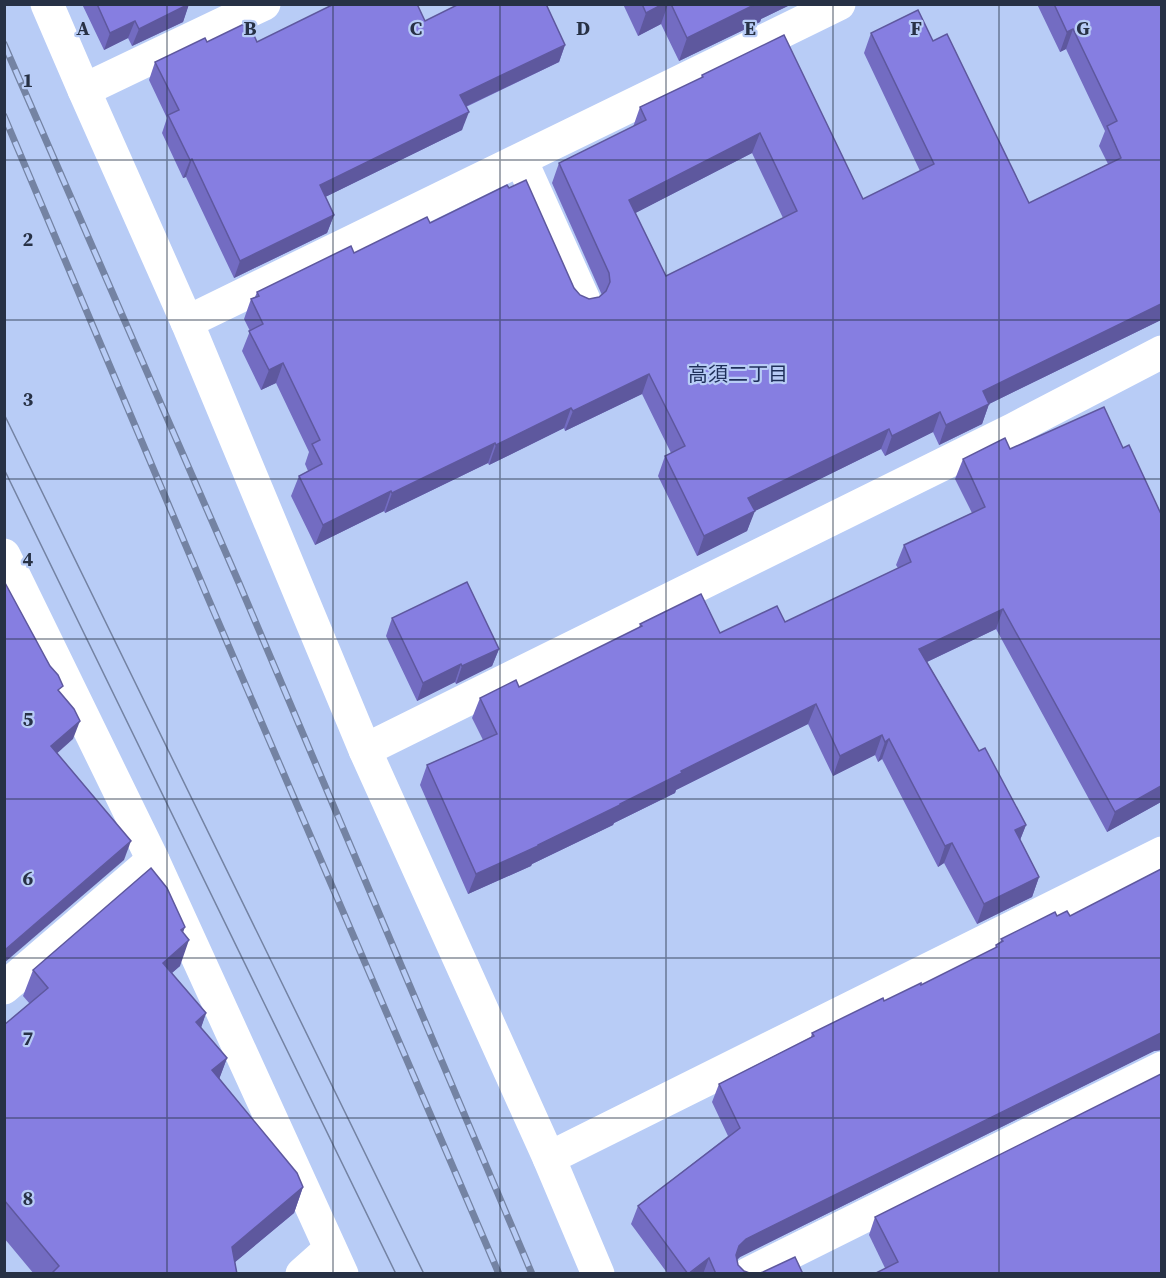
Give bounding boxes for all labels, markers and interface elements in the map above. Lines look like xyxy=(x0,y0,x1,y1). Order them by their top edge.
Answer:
text: A xyxy=(76,14,90,42)
text: B xyxy=(243,14,257,42)
text: C xyxy=(410,14,422,42)
text: D xyxy=(576,14,590,42)
text: E xyxy=(744,14,756,42)
text: F xyxy=(910,14,922,42)
text: G xyxy=(1076,14,1090,42)
text: 1 xyxy=(23,66,33,94)
text: 2 xyxy=(23,225,34,253)
district label: 高須二丁目 xyxy=(688,360,788,388)
text: 3 xyxy=(23,385,34,413)
text: 4 xyxy=(23,545,34,573)
text: 5 xyxy=(23,705,34,733)
text: 6 xyxy=(23,864,34,892)
text: 7 xyxy=(23,1024,34,1052)
text: 8 xyxy=(23,1184,33,1212)

